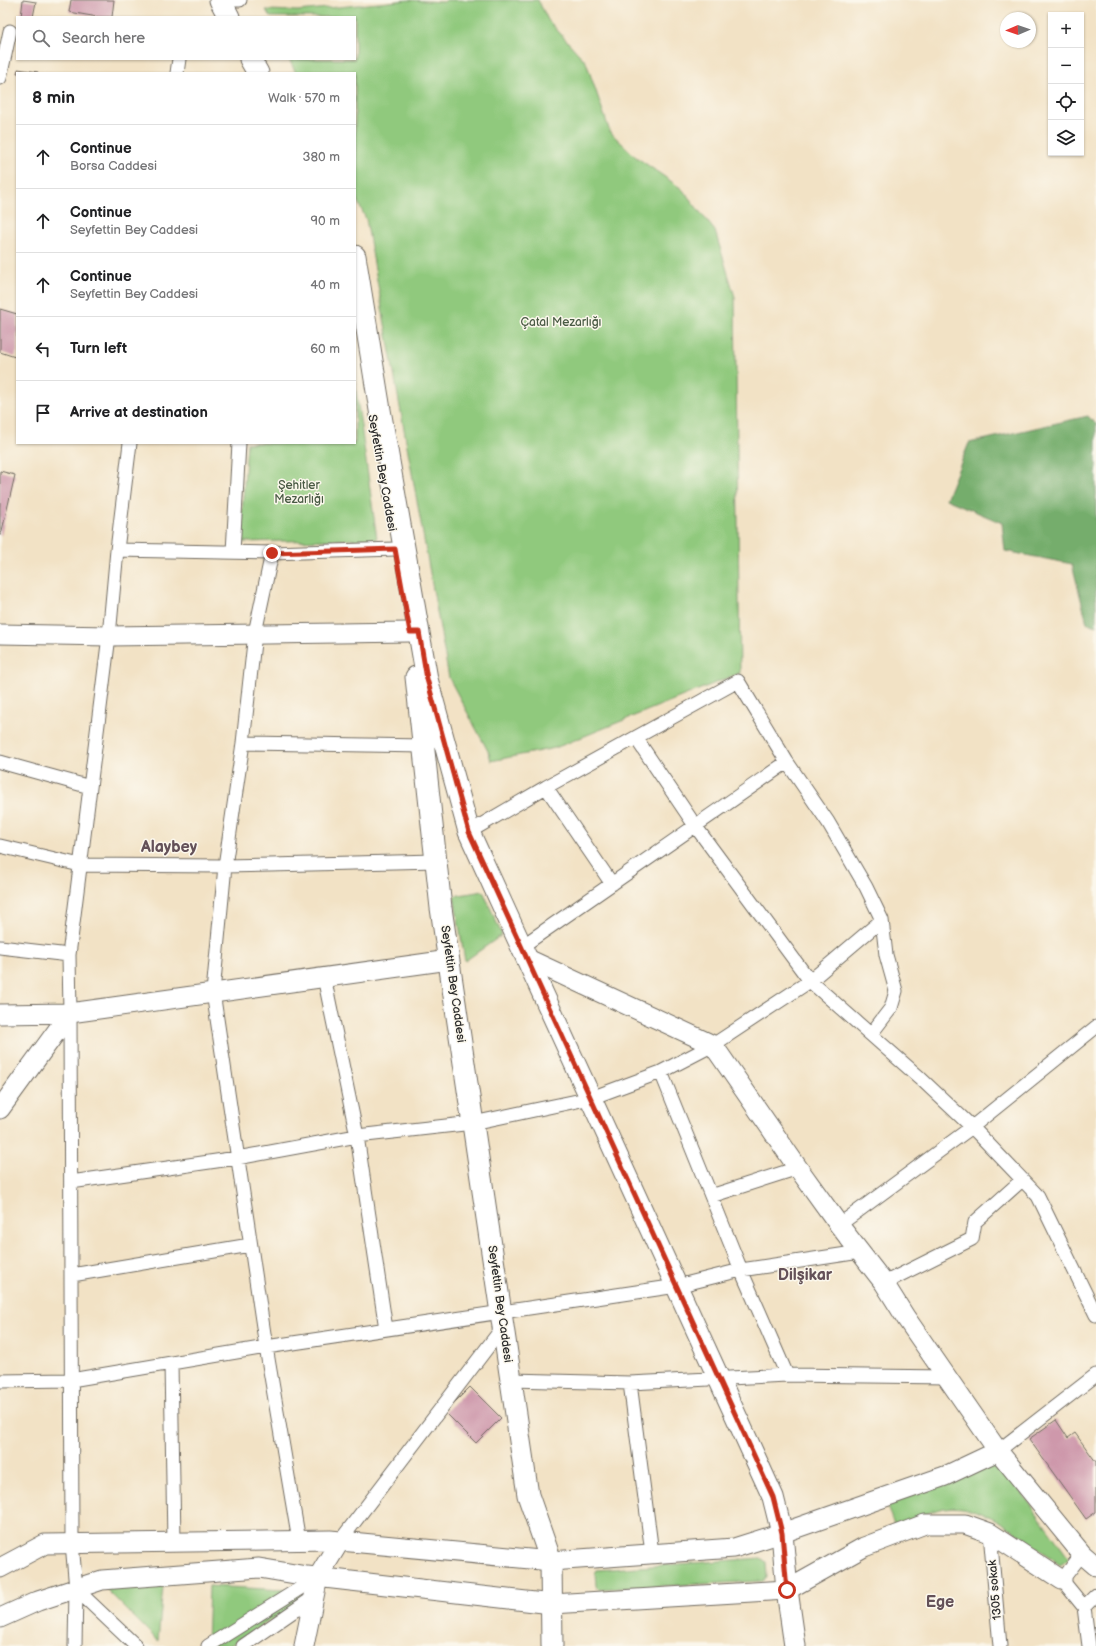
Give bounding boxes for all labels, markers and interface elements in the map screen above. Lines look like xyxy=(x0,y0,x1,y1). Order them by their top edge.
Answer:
north arrow xyxy=(1000,12,1036,48)
map controls xyxy=(1048,12,1084,156)
button: + xyxy=(1048,12,1084,48)
search box xyxy=(16,16,356,60)
icon: search xyxy=(30,27,52,49)
text: Search here xyxy=(62,29,145,48)
button: − xyxy=(1048,48,1084,84)
button: locate xyxy=(1048,84,1084,120)
text: 8 min xyxy=(32,88,75,108)
text: Walk · 570 m xyxy=(268,90,340,106)
button: layers xyxy=(1048,120,1084,156)
text: Continue xyxy=(70,139,132,158)
icon: ahead xyxy=(32,146,54,168)
text: 380 m xyxy=(303,149,340,165)
text: Borsa Caddesi xyxy=(70,158,157,174)
text: Continue xyxy=(70,203,132,222)
icon: ahead xyxy=(32,210,54,232)
text: 90 m xyxy=(311,213,340,229)
text: Seyfettin Bey Caddesi xyxy=(70,222,198,238)
text: Continue xyxy=(70,267,132,286)
icon: ahead xyxy=(32,274,54,296)
text: 40 m xyxy=(310,277,340,293)
text: Seyfettin Bey Caddesi xyxy=(70,286,198,302)
park label: Çatal Mezarlığı xyxy=(521,315,602,330)
icon: left xyxy=(32,338,54,360)
text: Turn left xyxy=(70,339,127,358)
text: 60 m xyxy=(310,341,340,357)
icon: arrive xyxy=(32,402,54,424)
text: Arrive at destination xyxy=(70,403,208,422)
street label: Seyfettin Bey Caddesi xyxy=(364,413,400,533)
park label: Şehitler Mezarlığı xyxy=(274,478,324,507)
route end xyxy=(263,544,281,562)
district label: Alaybey xyxy=(140,838,198,857)
street label: Seyfettin Bey Caddesi xyxy=(437,924,469,1044)
street label: Seyfettin Bey Caddesi xyxy=(484,1244,516,1364)
district label: Dilşikar xyxy=(778,1266,833,1285)
street label: 1305 sokak xyxy=(985,1559,1005,1621)
route start xyxy=(778,1581,796,1599)
district label: Ege xyxy=(926,1593,954,1612)

